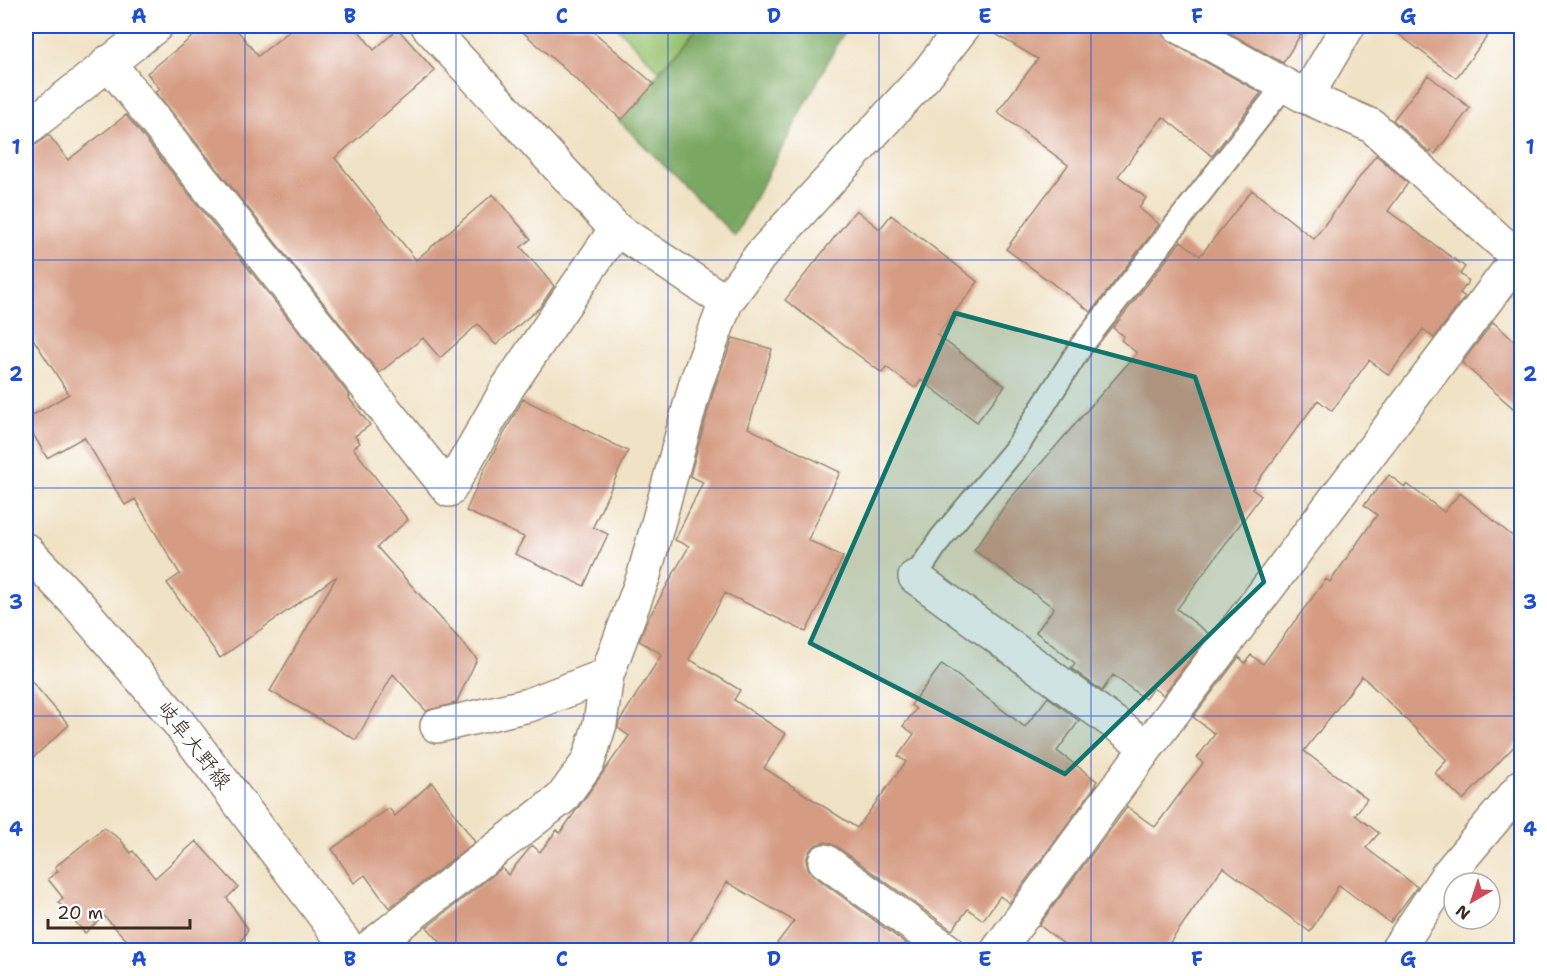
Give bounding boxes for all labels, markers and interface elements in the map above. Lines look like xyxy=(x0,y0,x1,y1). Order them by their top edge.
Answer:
text: A xyxy=(131,3,147,29)
text: B xyxy=(344,3,356,29)
text: C xyxy=(556,3,568,29)
text: D xyxy=(767,3,781,29)
text: E xyxy=(978,3,992,29)
text: F xyxy=(1191,3,1203,29)
text: G xyxy=(1400,3,1416,29)
text: 1 xyxy=(11,134,21,160)
text: 1 xyxy=(1525,134,1535,160)
text: 2 xyxy=(9,361,23,387)
text: 2 xyxy=(1523,361,1537,387)
text: 3 xyxy=(9,589,23,615)
text: 3 xyxy=(1523,589,1537,615)
street label: 岐阜大野線 xyxy=(151,695,237,795)
text: 4 xyxy=(9,816,23,842)
text: 4 xyxy=(1523,816,1537,842)
north arrow xyxy=(1442,871,1502,931)
scale bar xyxy=(48,892,190,930)
text: N xyxy=(1451,900,1474,924)
text: 20 m xyxy=(57,901,103,925)
text: A xyxy=(131,946,147,972)
text: B xyxy=(344,946,356,972)
text: C xyxy=(556,946,568,972)
text: D xyxy=(767,946,781,972)
text: E xyxy=(978,946,992,972)
text: F xyxy=(1191,946,1203,972)
text: G xyxy=(1400,946,1416,972)

